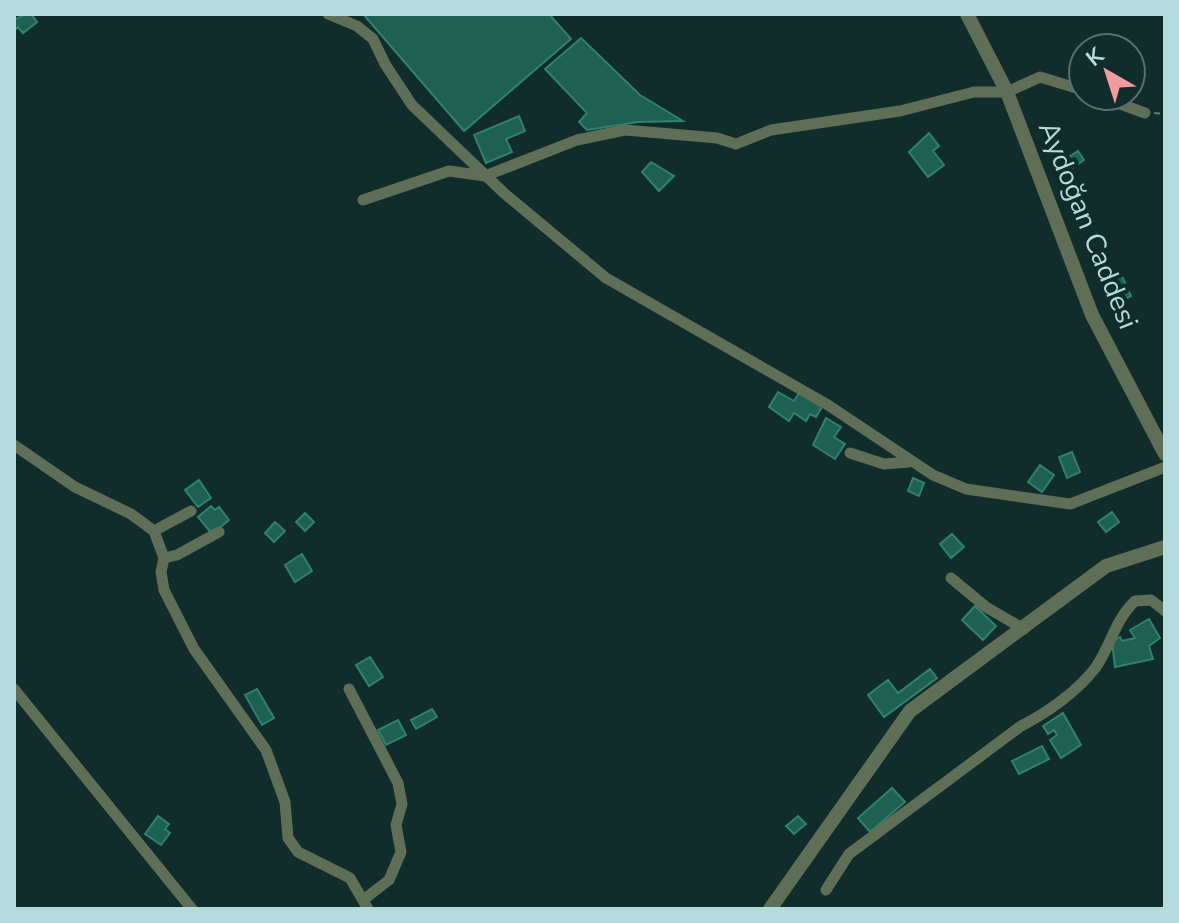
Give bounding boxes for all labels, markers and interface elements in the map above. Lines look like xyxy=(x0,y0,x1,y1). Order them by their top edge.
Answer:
north arrow xyxy=(1067,32,1147,112)
text: K xyxy=(1080,40,1111,73)
street label: Aydoğan Caddesi xyxy=(1029,116,1147,335)

